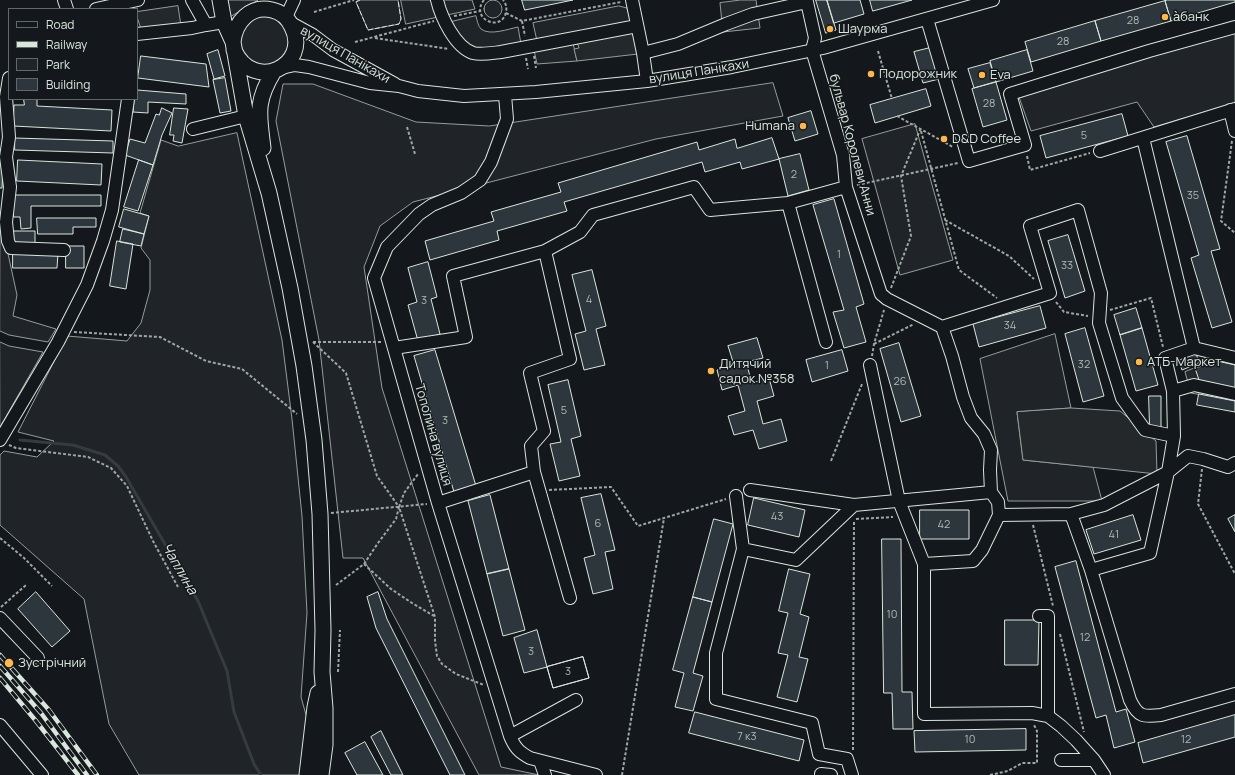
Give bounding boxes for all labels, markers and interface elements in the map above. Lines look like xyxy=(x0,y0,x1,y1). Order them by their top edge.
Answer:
legend xyxy=(8,8,138,100)
place label: а̀банк xyxy=(1173,9,1209,25)
marker: а̀банк xyxy=(1160,12,1170,22)
house number: 28 xyxy=(1127,14,1139,28)
text: Road xyxy=(46,16,74,33)
place label: Шаурма xyxy=(838,21,887,37)
street label: вулиця Панікахи xyxy=(297,23,393,87)
marker: Шаурма xyxy=(825,24,835,34)
house number: 28 xyxy=(1057,35,1069,49)
text: Railway xyxy=(46,36,87,53)
text: Park xyxy=(46,56,70,73)
street label: вулиця Панікахи xyxy=(648,56,750,88)
place label: Подорожник xyxy=(879,66,957,82)
place label: Eva xyxy=(990,67,1011,83)
marker: Подорожник xyxy=(866,69,876,79)
marker: Eva xyxy=(977,70,987,80)
street label: бульвар Королеви Анни xyxy=(826,72,878,218)
text: Building xyxy=(46,76,90,93)
house number: 28 xyxy=(983,97,995,111)
place label: Humana xyxy=(745,118,795,134)
marker: Humana xyxy=(798,121,808,131)
house number: 5 xyxy=(1081,129,1087,143)
place label: D&D Coffee xyxy=(952,131,1021,147)
marker: D&D Coffee xyxy=(939,134,949,144)
house number: 2 xyxy=(791,168,797,182)
house number: 35 xyxy=(1187,189,1199,203)
house number: 1 xyxy=(837,248,841,262)
house number: 33 xyxy=(1061,259,1073,273)
house number: 4 xyxy=(586,293,592,307)
house number: 3 xyxy=(421,294,427,308)
house number: 34 xyxy=(1004,319,1016,333)
place label: АТБ-Маркет xyxy=(1147,354,1222,370)
place label: Дитячий садок №358 xyxy=(719,356,795,387)
marker: АТБ-Маркет xyxy=(1134,357,1144,367)
house number: 32 xyxy=(1078,358,1090,372)
house number: 1 xyxy=(825,359,829,373)
marker: Дитячий садок №358 xyxy=(706,366,716,376)
house number: 26 xyxy=(893,375,907,389)
street label: Тополина вулиця xyxy=(411,382,455,488)
house number: 5 xyxy=(561,404,567,418)
house number: 3 xyxy=(442,414,448,428)
house number: 43 xyxy=(771,510,783,524)
house number: 6 xyxy=(595,517,601,531)
house number: 42 xyxy=(938,518,950,532)
house number: 41 xyxy=(1109,528,1119,542)
water label: Чаплина xyxy=(158,540,200,598)
house number: 10 xyxy=(887,608,897,622)
house number: 12 xyxy=(1080,631,1090,645)
house number: 3 xyxy=(528,645,534,659)
place label: Зустрічний xyxy=(18,655,86,671)
marker: Зустрічний xyxy=(3,657,15,669)
house number: 3 xyxy=(565,665,571,679)
house number: 7 к3 xyxy=(737,730,757,744)
house number: 10 xyxy=(965,733,975,747)
house number: 12 xyxy=(1181,733,1191,747)

